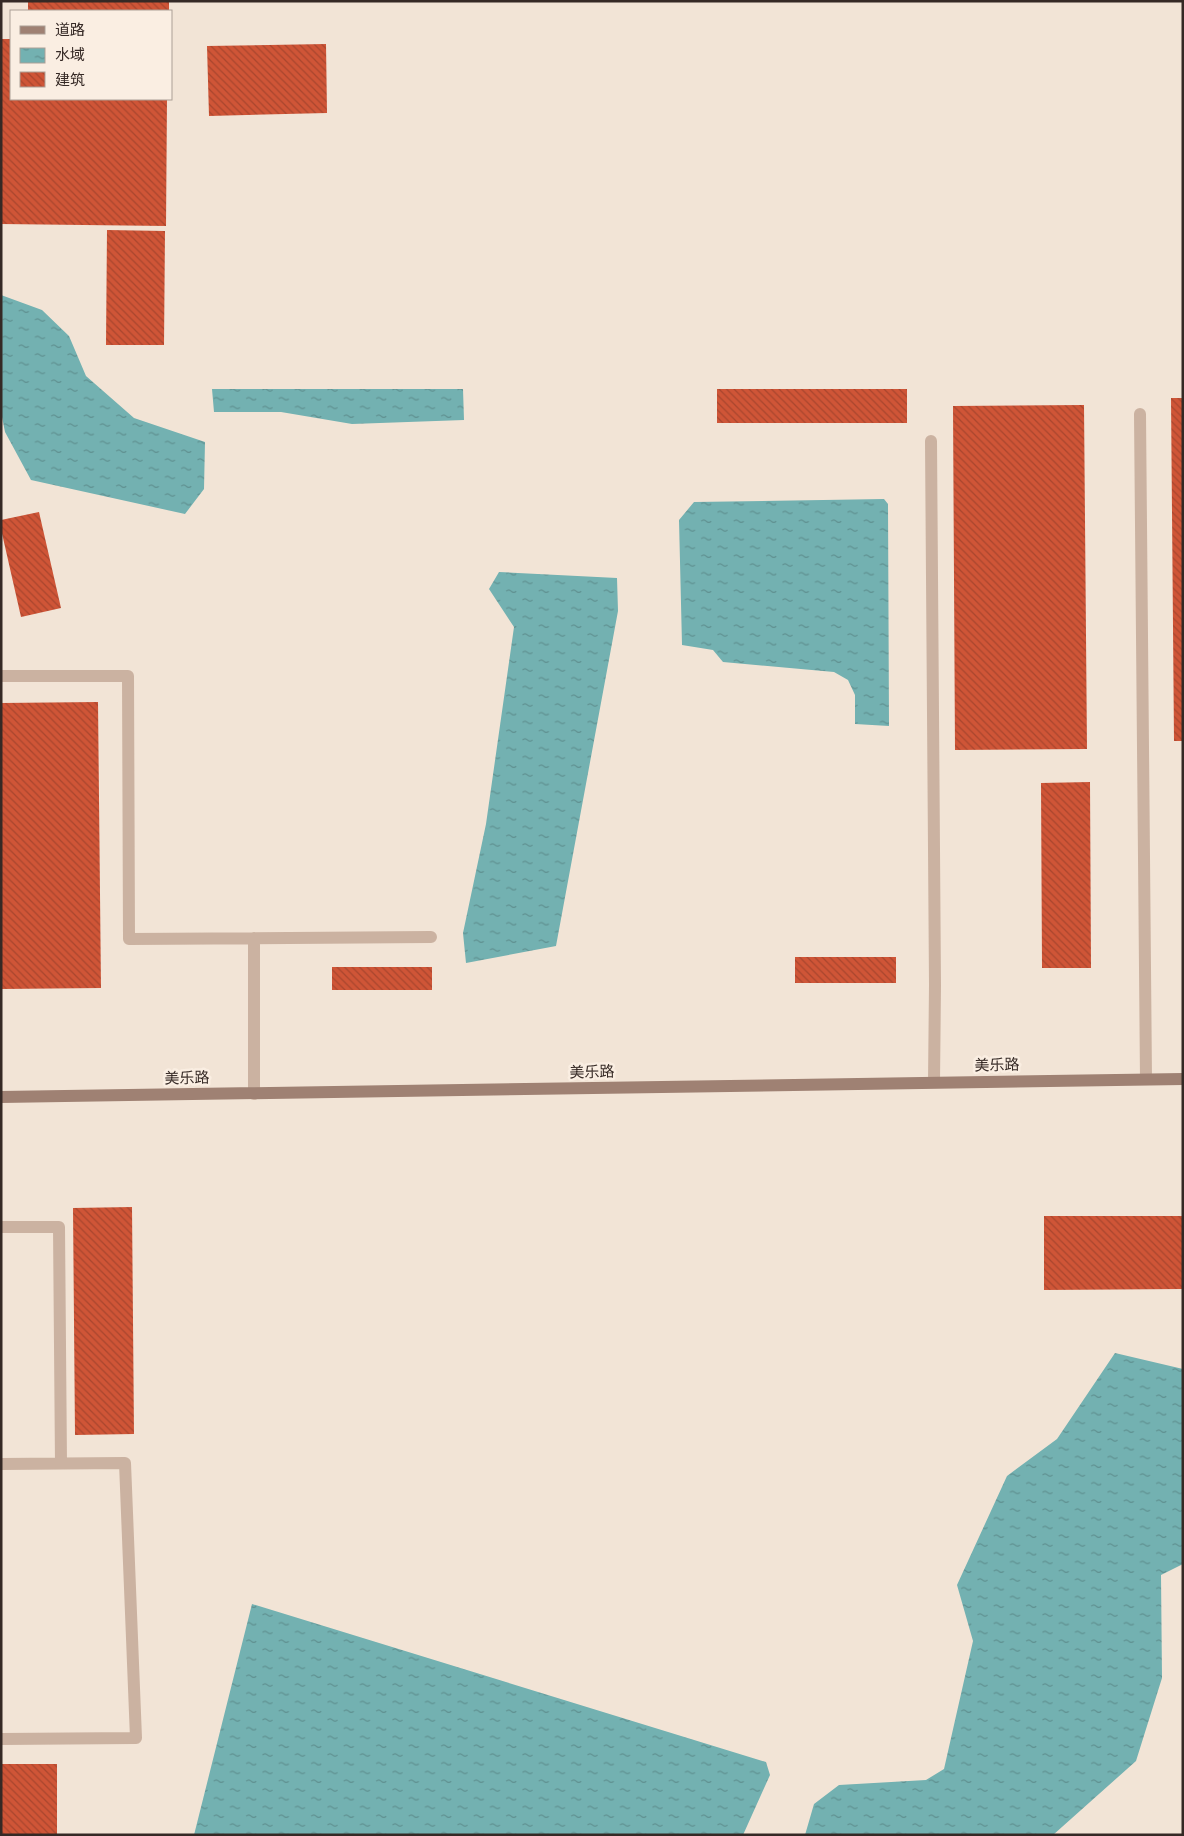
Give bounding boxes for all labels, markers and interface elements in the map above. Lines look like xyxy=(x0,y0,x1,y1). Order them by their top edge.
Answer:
legend xyxy=(10,10,172,100)
text: 道路 xyxy=(55,21,85,39)
text: 水域 xyxy=(55,46,85,64)
text: 建筑 xyxy=(55,71,85,89)
street label: 美乐路 xyxy=(974,1056,1020,1074)
street label: 美乐路 xyxy=(569,1063,615,1081)
street label: 美乐路 xyxy=(164,1069,210,1087)

